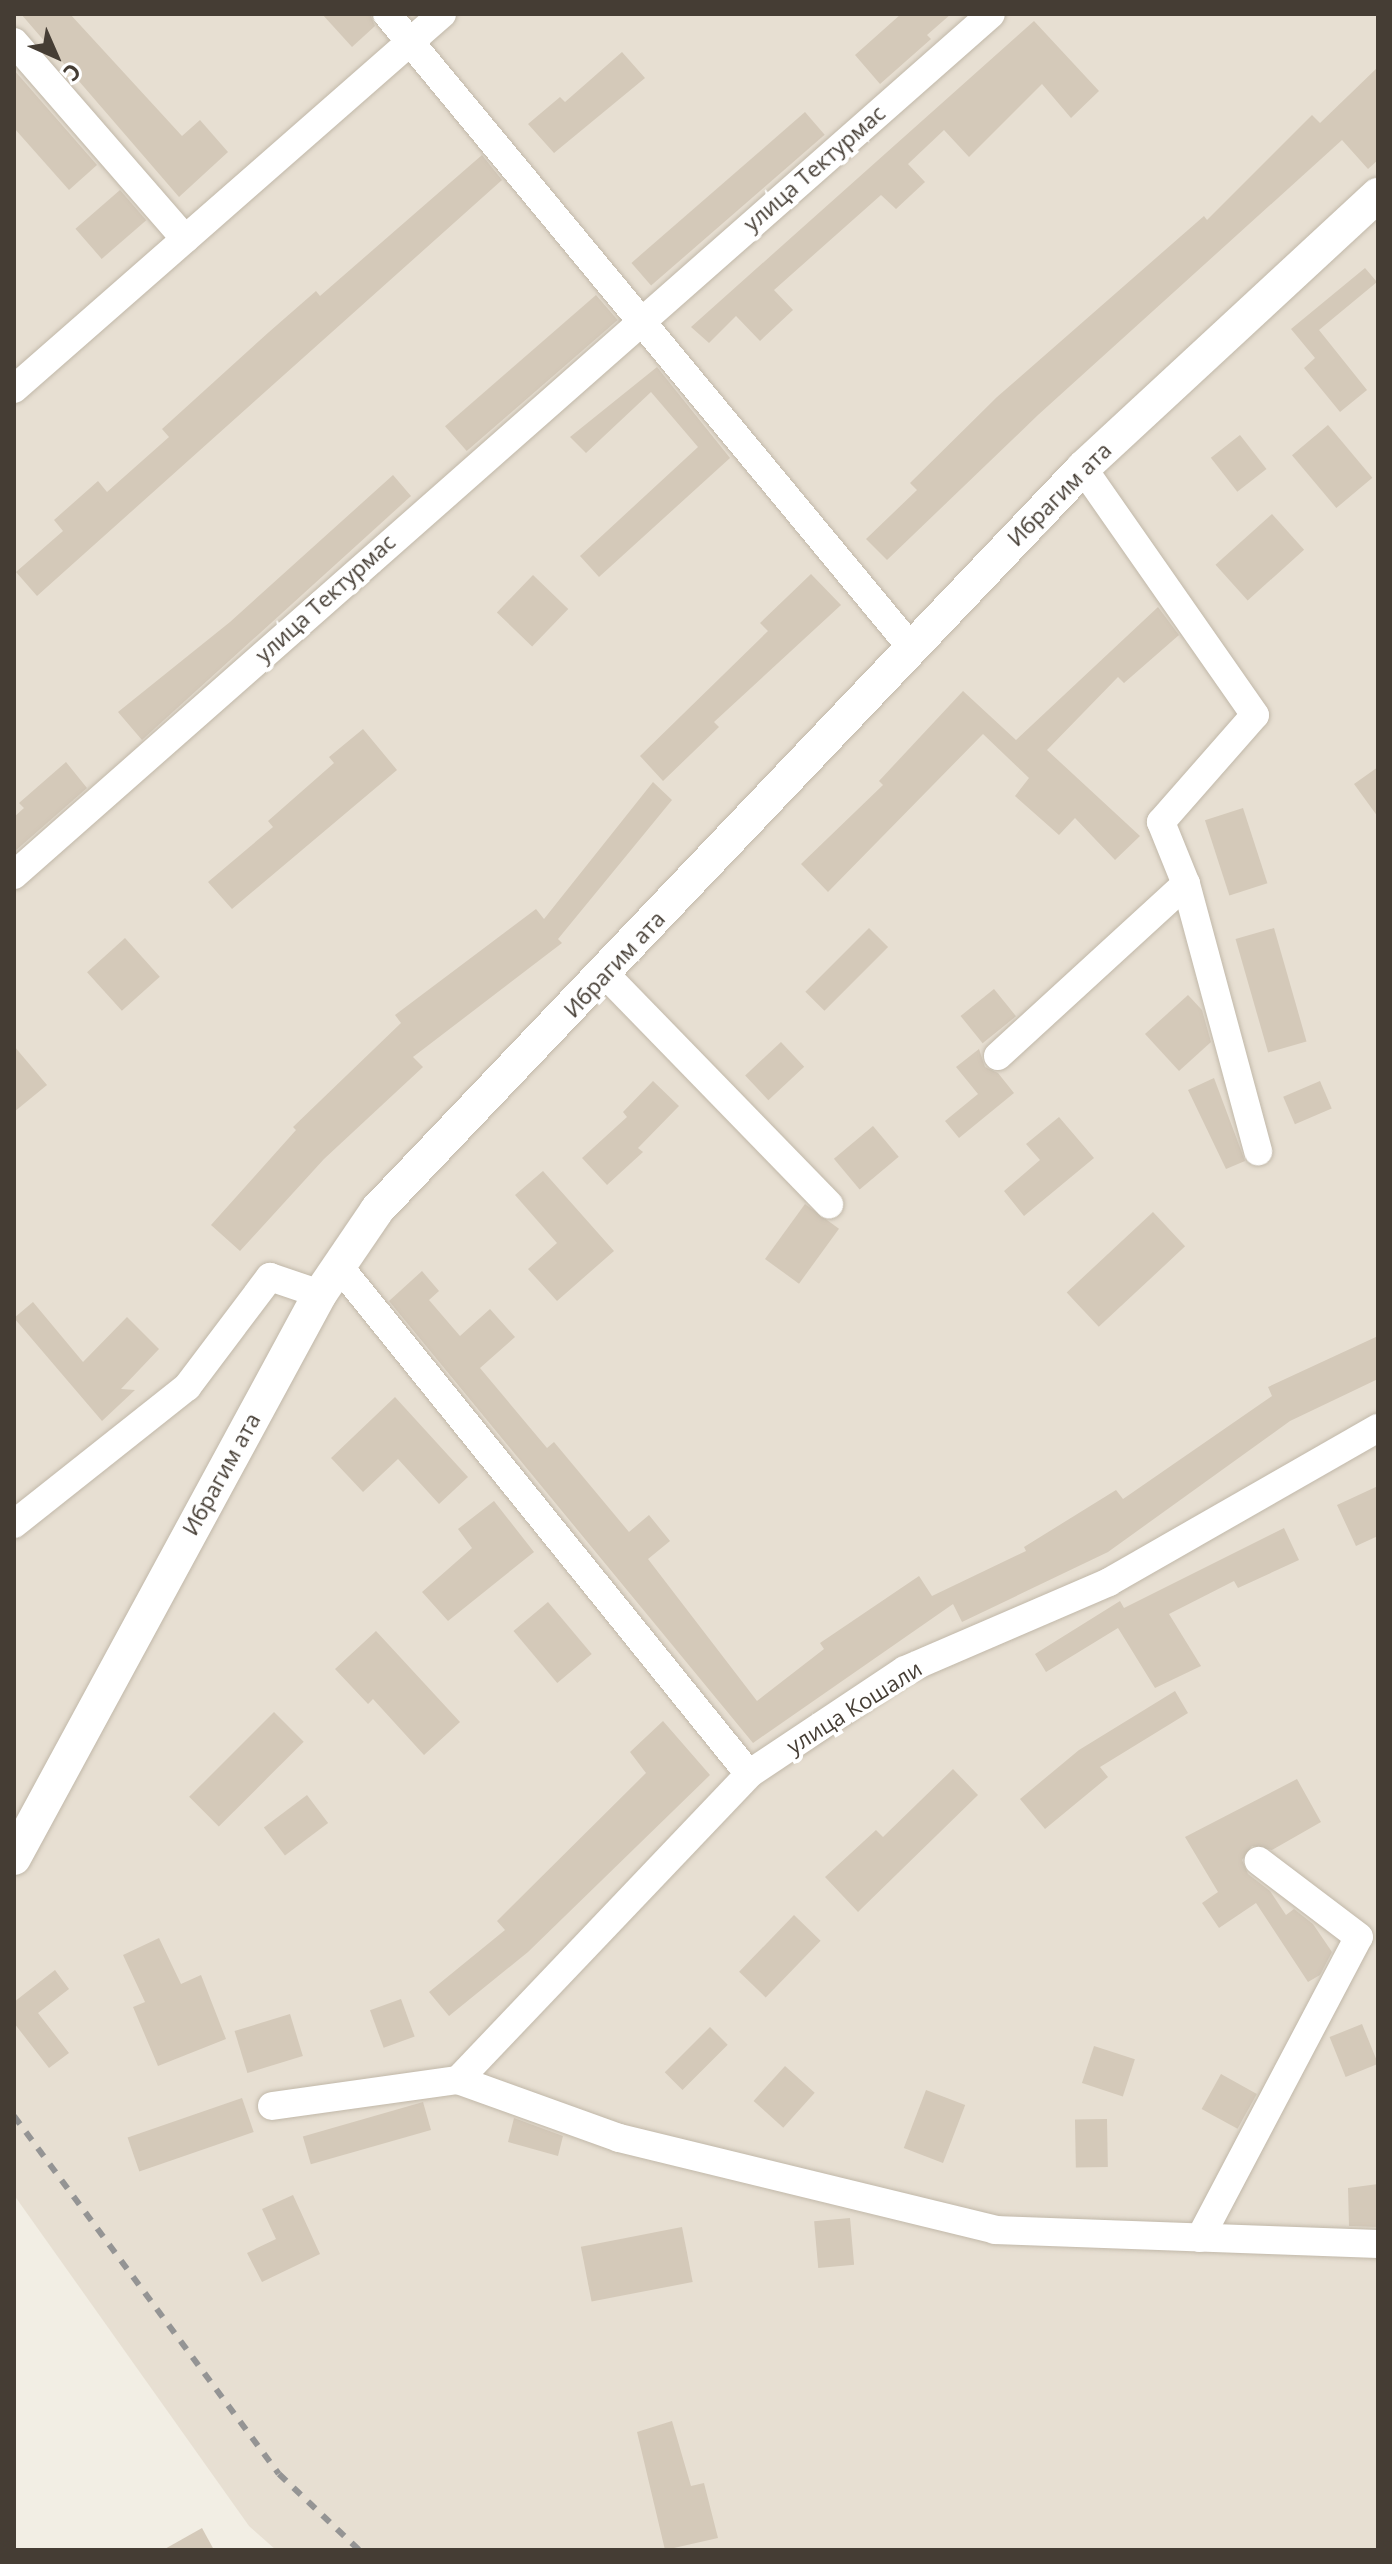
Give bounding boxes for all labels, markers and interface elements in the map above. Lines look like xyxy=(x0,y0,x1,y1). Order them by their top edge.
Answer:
north arrow xyxy=(16,16,96,96)
text: С xyxy=(57,57,89,89)
street label: улица Тектурмас xyxy=(738,99,890,237)
street label: Ибрагим ата xyxy=(1002,437,1116,551)
street label: улица Тектурмас xyxy=(250,528,400,668)
street label: Ибрагим ата xyxy=(558,905,670,1023)
street label: Ибрагим ата xyxy=(177,1408,265,1540)
street label: улица Кошали xyxy=(782,1655,926,1759)

